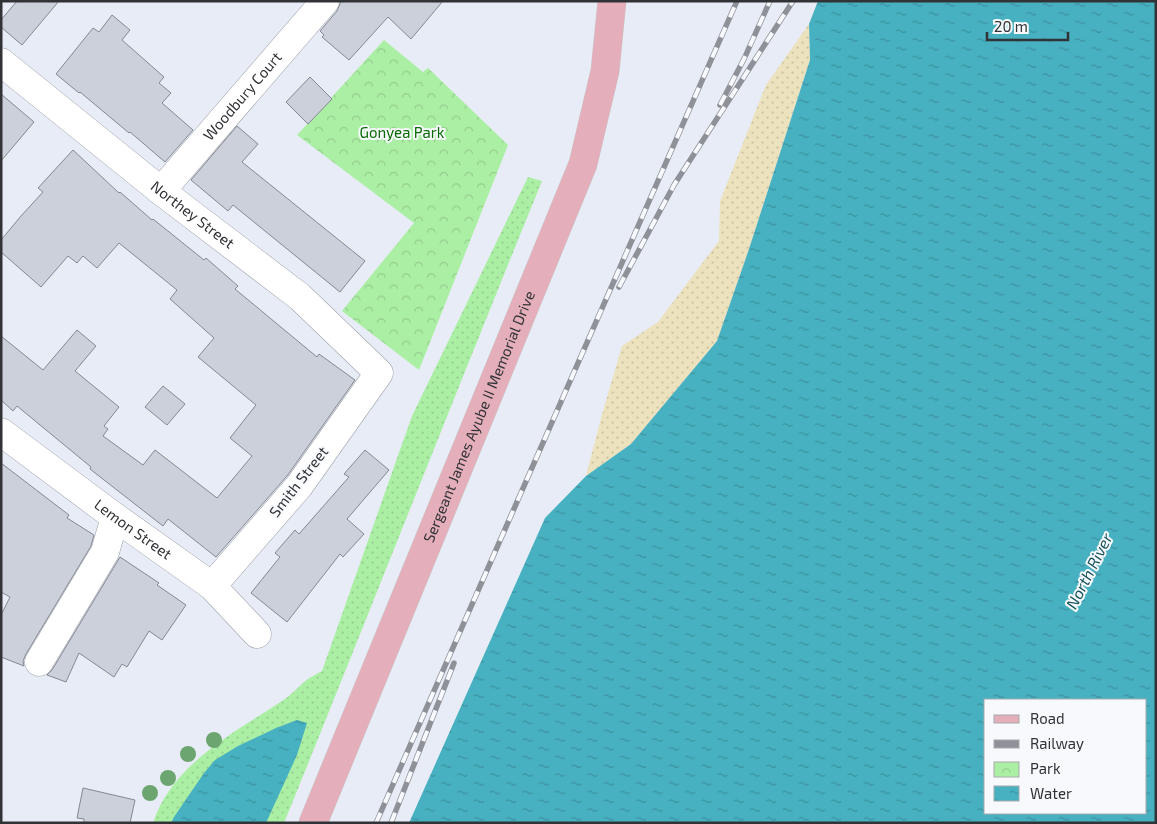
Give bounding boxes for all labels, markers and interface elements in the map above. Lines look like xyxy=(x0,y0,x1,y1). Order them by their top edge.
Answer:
scale bar xyxy=(987,10,1068,42)
text: 20 m xyxy=(994,17,1028,35)
street label: Woodbury Court xyxy=(199,48,285,144)
park label: Gonyea Park xyxy=(360,123,445,141)
street label: Northey Street xyxy=(148,177,239,252)
street label: Sergeant James Ayube II Memorial Drive xyxy=(419,288,538,545)
street label: Smith Street xyxy=(265,442,332,520)
street label: Lemon Street xyxy=(91,495,176,563)
water label: North River xyxy=(1061,529,1116,612)
legend xyxy=(984,699,1147,814)
text: Road xyxy=(1030,709,1065,727)
text: Railway xyxy=(1030,734,1084,752)
text: Park xyxy=(1030,759,1061,777)
text: Water xyxy=(1030,784,1072,802)

